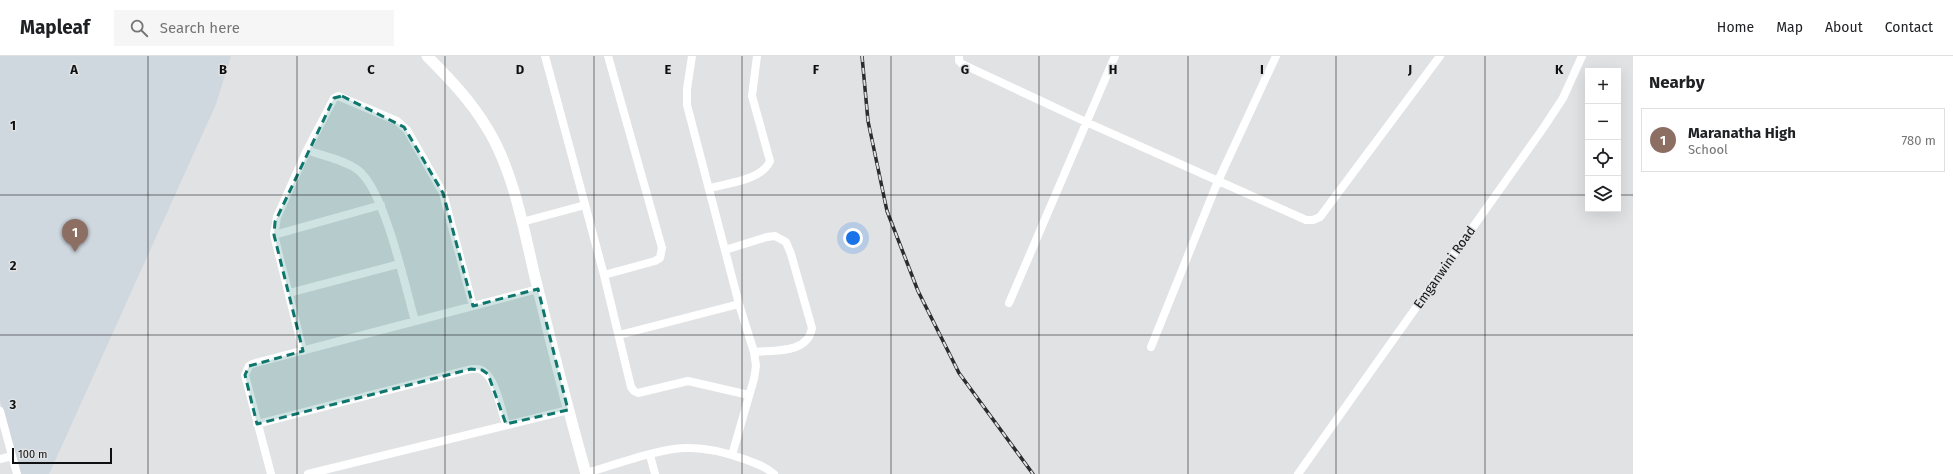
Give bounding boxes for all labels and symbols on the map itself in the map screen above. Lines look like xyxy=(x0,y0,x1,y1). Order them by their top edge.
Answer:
text: A xyxy=(69,62,78,77)
text: B xyxy=(219,62,227,77)
text: C xyxy=(367,62,375,77)
text: D xyxy=(516,62,525,77)
text: E xyxy=(665,62,672,77)
text: F xyxy=(813,62,820,77)
text: G xyxy=(961,62,969,77)
text: H xyxy=(1109,62,1117,77)
text: I xyxy=(1260,62,1264,77)
text: J xyxy=(1407,62,1412,77)
text: K xyxy=(1555,62,1564,77)
text: 1 xyxy=(10,118,16,133)
pin: 1 xyxy=(62,219,88,252)
street label: Emganwini Road xyxy=(1410,223,1478,311)
your location xyxy=(843,228,863,248)
text: 2 xyxy=(10,258,17,273)
text: 3 xyxy=(9,397,17,412)
scale bar xyxy=(12,446,112,465)

